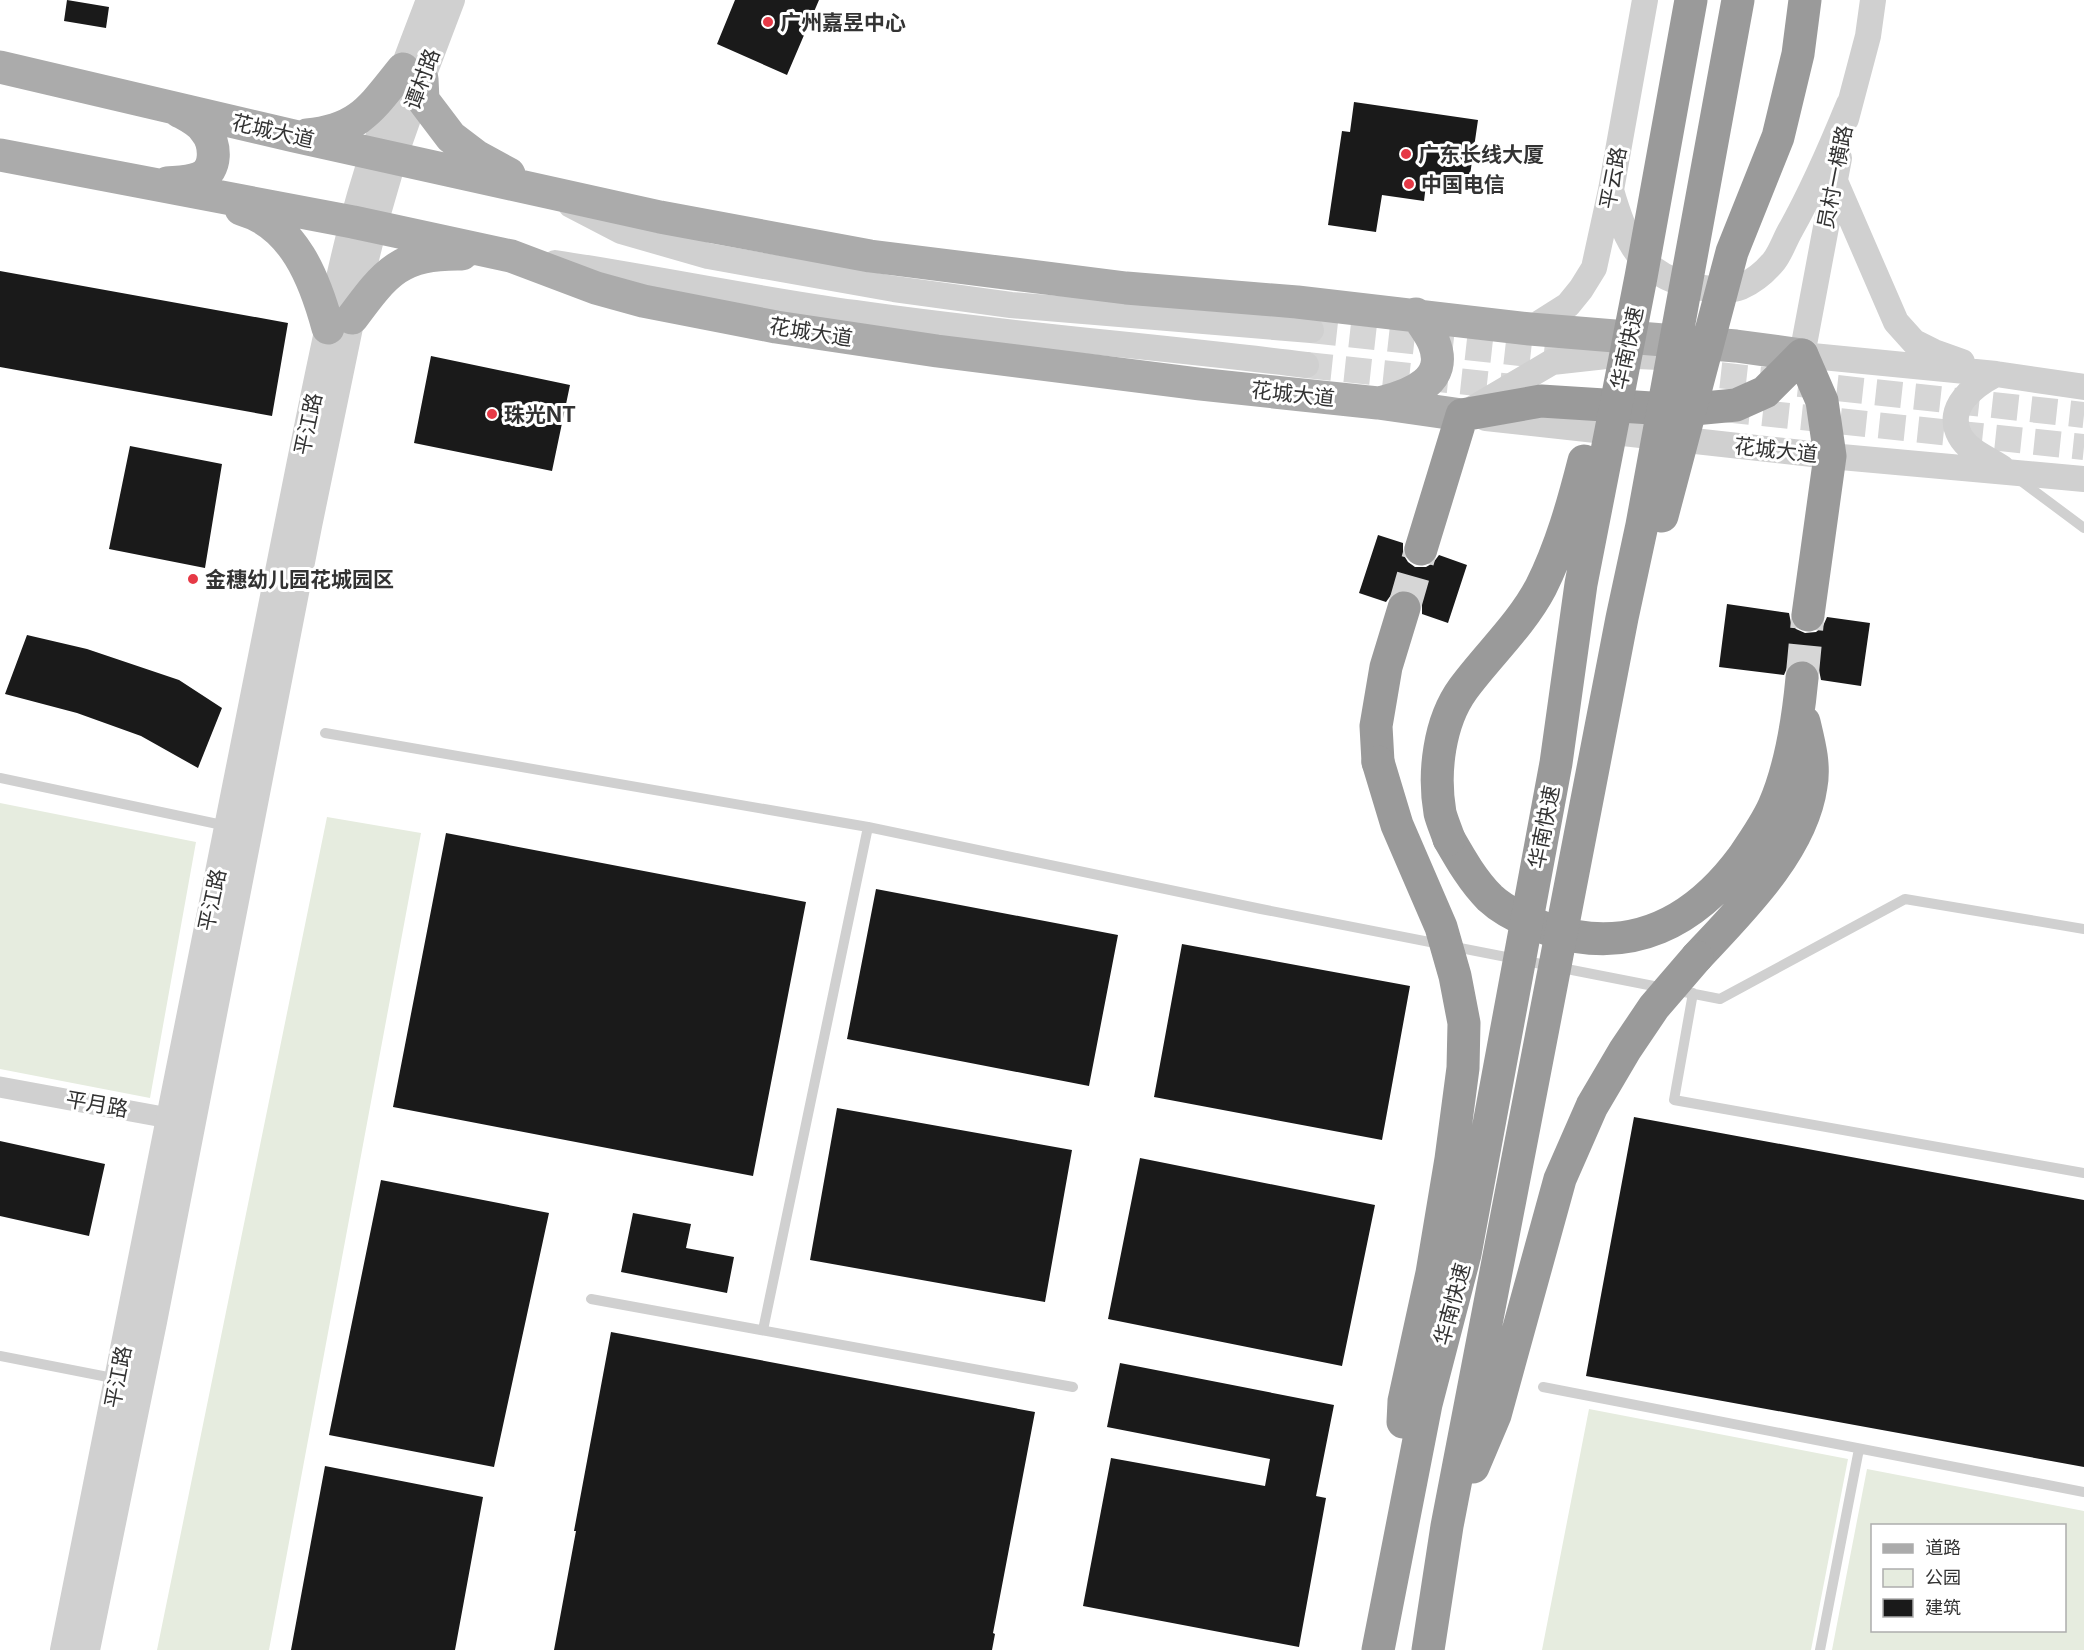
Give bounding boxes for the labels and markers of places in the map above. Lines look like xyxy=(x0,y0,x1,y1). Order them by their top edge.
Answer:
place label: 广州嘉昱中心 xyxy=(780,10,906,35)
marker: 广州嘉昱中心 xyxy=(761,15,775,29)
place label: 广东长线大厦 xyxy=(1418,142,1544,167)
marker: 广东长线大厦 xyxy=(1399,147,1413,161)
place label: 中国电信 xyxy=(1421,172,1505,197)
marker: 中国电信 xyxy=(1402,177,1416,191)
place label: 珠光NT xyxy=(504,402,576,427)
marker: 珠光NT xyxy=(485,407,499,421)
place label: 金穗幼儿园花城园区 xyxy=(205,567,394,592)
marker: 金穗幼儿园花城园区 xyxy=(186,572,200,586)

